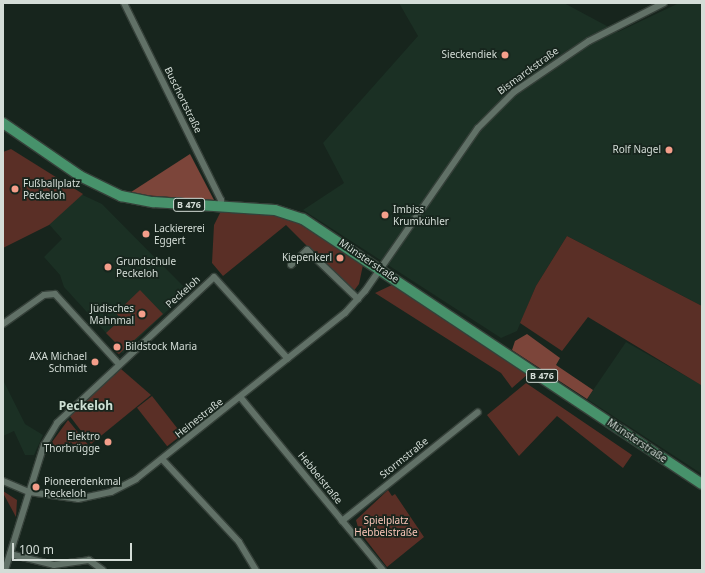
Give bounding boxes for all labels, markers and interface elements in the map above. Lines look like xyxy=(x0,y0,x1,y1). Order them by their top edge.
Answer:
street label: Bismarckstraße xyxy=(495,45,561,97)
place label: Sieckendiek xyxy=(442,49,497,61)
marker: Sieckendiek xyxy=(500,50,510,60)
street label: Buschortstraße xyxy=(162,65,204,135)
place label: Rolf Nagel xyxy=(613,144,661,156)
marker: Rolf Nagel xyxy=(664,145,674,155)
place label: Fußballplatz Peckeloh xyxy=(23,177,80,200)
marker: Fußballplatz Peckeloh xyxy=(10,184,20,194)
road number: B 476 xyxy=(173,198,205,212)
place label: Imbiss Krumkühler xyxy=(393,203,449,226)
marker: Imbiss Krumkühler xyxy=(380,210,390,220)
place label: Lackiererei Eggert xyxy=(154,222,205,246)
marker: Lackiererei Eggert xyxy=(141,229,151,239)
street label: Münsterstraße xyxy=(337,237,401,285)
place label: Kiepenkerl xyxy=(282,252,332,264)
marker: Kiepenkerl xyxy=(335,253,345,263)
place label: Grundschule Peckeloh xyxy=(116,255,176,278)
marker: Grundschule Peckeloh xyxy=(103,262,113,272)
street label: Peckeloh xyxy=(163,273,203,311)
place label: Jüdisches Mahnmal xyxy=(89,302,134,326)
marker: Jüdisches Mahnmal xyxy=(137,309,147,319)
place label: Bildstock Maria xyxy=(125,341,197,353)
marker: Bildstock Maria xyxy=(112,342,122,352)
place label: AXA Michael Schmidt xyxy=(29,350,87,374)
marker: AXA Michael Schmidt xyxy=(90,357,100,367)
road number: B 476 xyxy=(526,369,558,383)
street label: Heinestraße xyxy=(173,396,225,440)
district label: Peckeloh xyxy=(59,399,113,413)
street label: Münsterstraße xyxy=(605,417,669,465)
place label: Elektro Thorbrügge xyxy=(44,430,100,454)
street label: Stormstraße xyxy=(377,435,431,481)
marker: Elektro Thorbrügge xyxy=(103,437,113,447)
street label: Hebbelstraße xyxy=(295,450,345,506)
place label: Pioneerdenkmal Peckeloh xyxy=(44,475,121,498)
marker: Pioneerdenkmal Peckeloh xyxy=(31,482,41,492)
park label: Spielplatz Hebbelstraße xyxy=(354,514,418,538)
scale bar xyxy=(14,535,134,561)
text: 100 m xyxy=(19,541,54,558)

